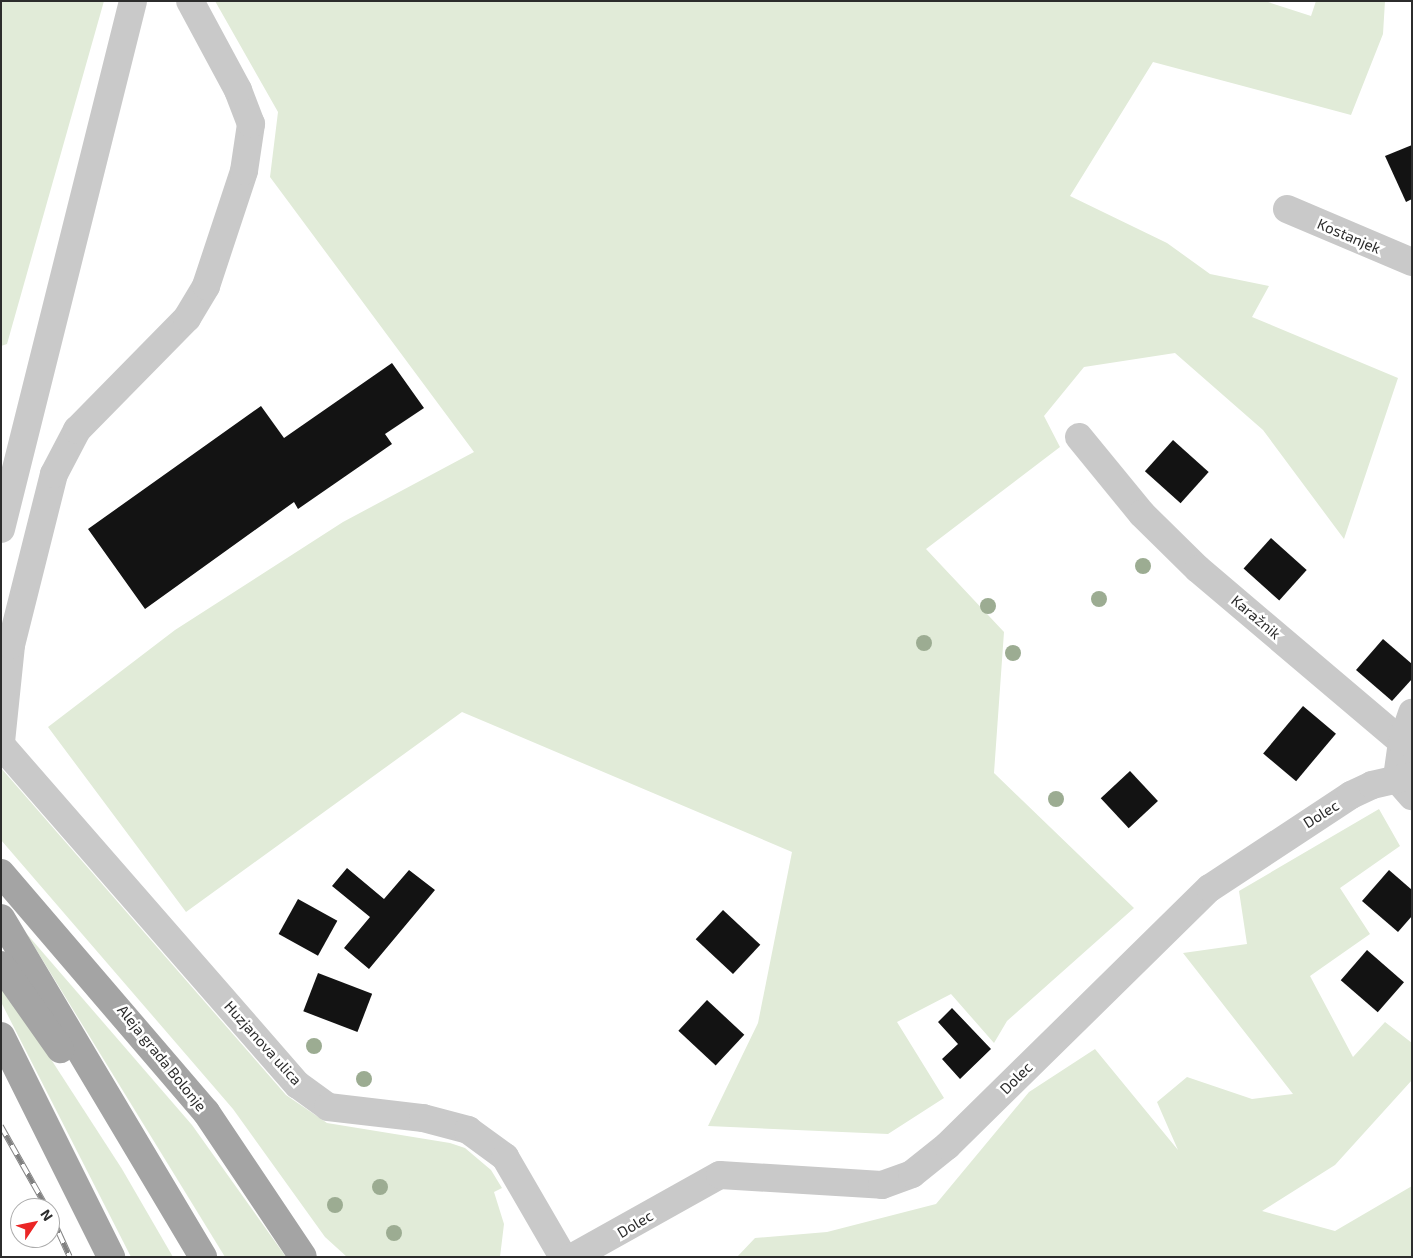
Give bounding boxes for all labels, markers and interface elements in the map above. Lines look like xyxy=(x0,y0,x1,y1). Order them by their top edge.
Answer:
street label: Kostanjek xyxy=(1315,215,1383,257)
street label: Karažnik xyxy=(1228,591,1284,643)
street label: Dolec xyxy=(1300,796,1342,832)
street label: Huzjanova ulica xyxy=(220,997,306,1089)
street label: Aleja grada Bolonje xyxy=(114,1001,210,1115)
street label: Dolec xyxy=(996,1058,1036,1098)
north arrow xyxy=(10,1198,60,1248)
text: N xyxy=(37,1206,57,1224)
street label: Dolec xyxy=(614,1206,656,1242)

